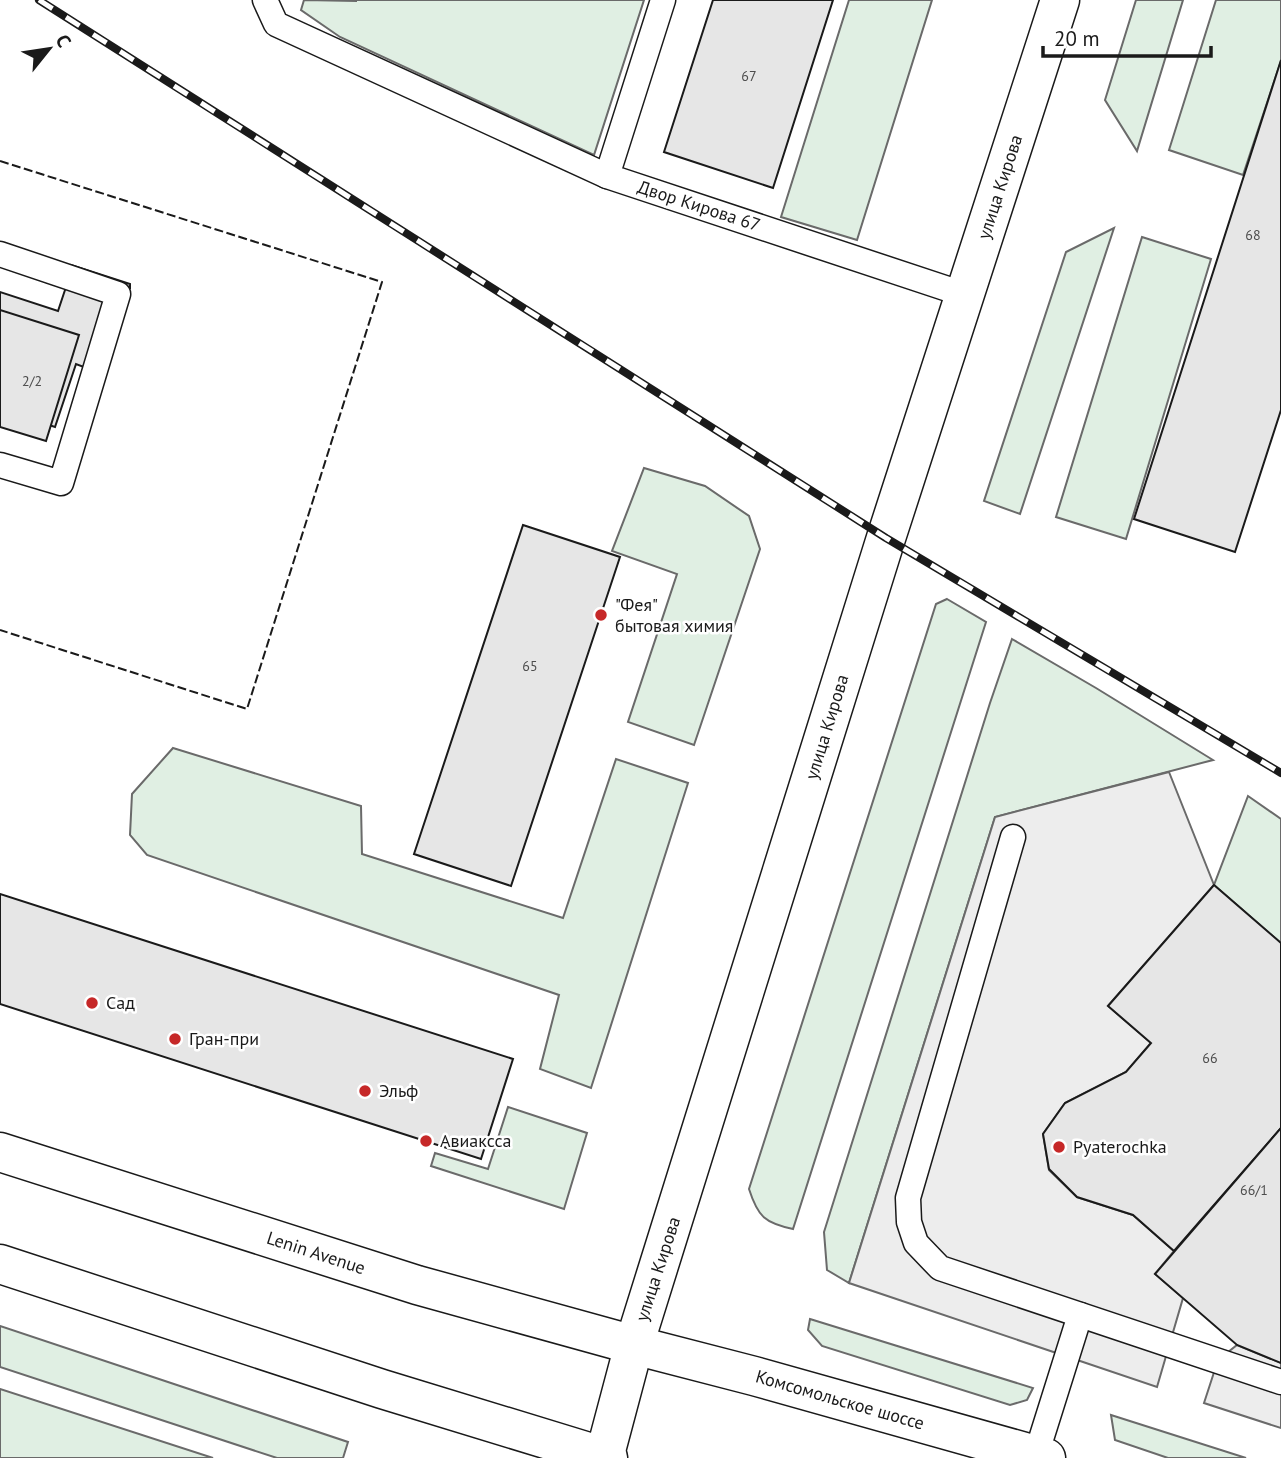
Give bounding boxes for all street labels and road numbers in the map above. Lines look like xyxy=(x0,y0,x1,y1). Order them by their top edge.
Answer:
street label: улица Кирова xyxy=(972,132,1027,242)
street label: Двор Кирова 67 xyxy=(635,175,763,236)
street label: улица Кирова xyxy=(800,671,853,782)
street label: улица Кирова xyxy=(630,1214,685,1324)
street label: Lenin Avenue xyxy=(264,1226,368,1279)
street label: Комсомольское шоссе xyxy=(753,1364,927,1435)

